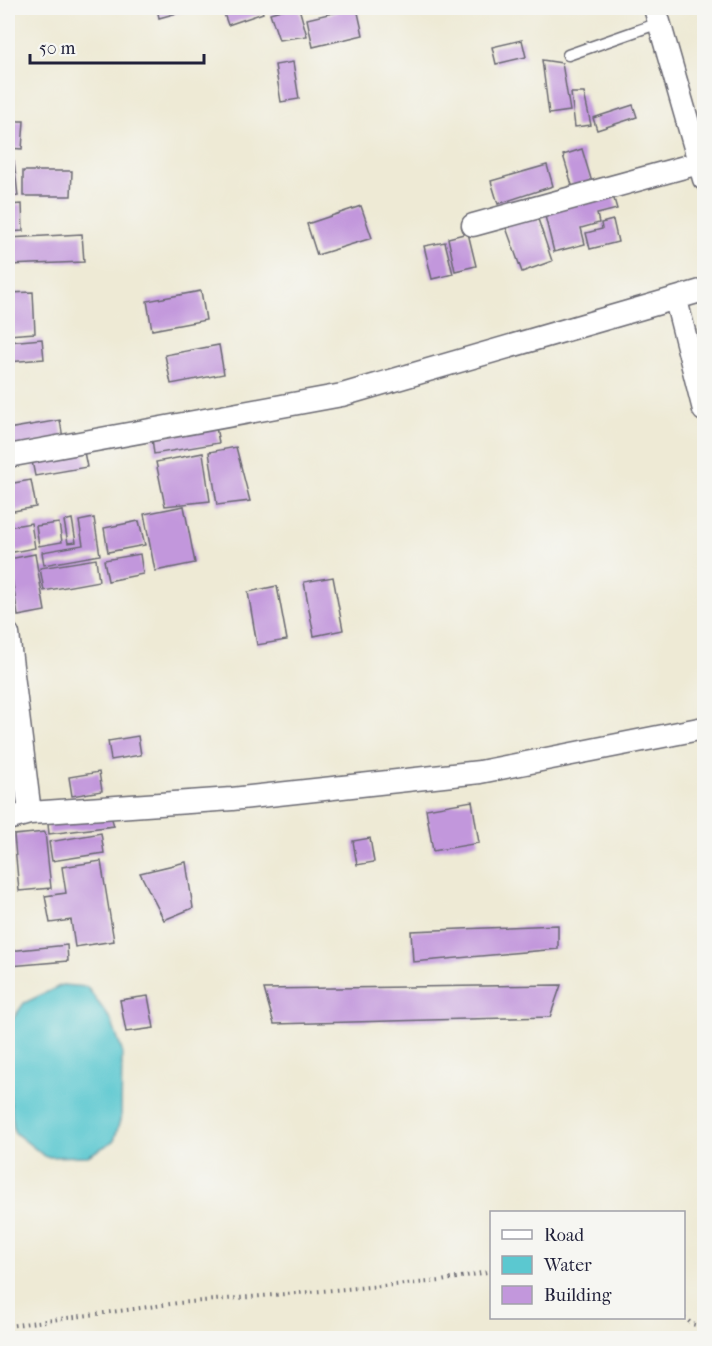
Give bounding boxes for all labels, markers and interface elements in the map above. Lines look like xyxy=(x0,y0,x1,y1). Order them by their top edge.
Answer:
scale bar xyxy=(30,27,204,65)
text: 50 m xyxy=(39,38,76,59)
legend xyxy=(490,1211,685,1319)
text: Road xyxy=(544,1225,584,1246)
text: Water xyxy=(543,1255,592,1276)
text: Building xyxy=(544,1285,612,1306)

